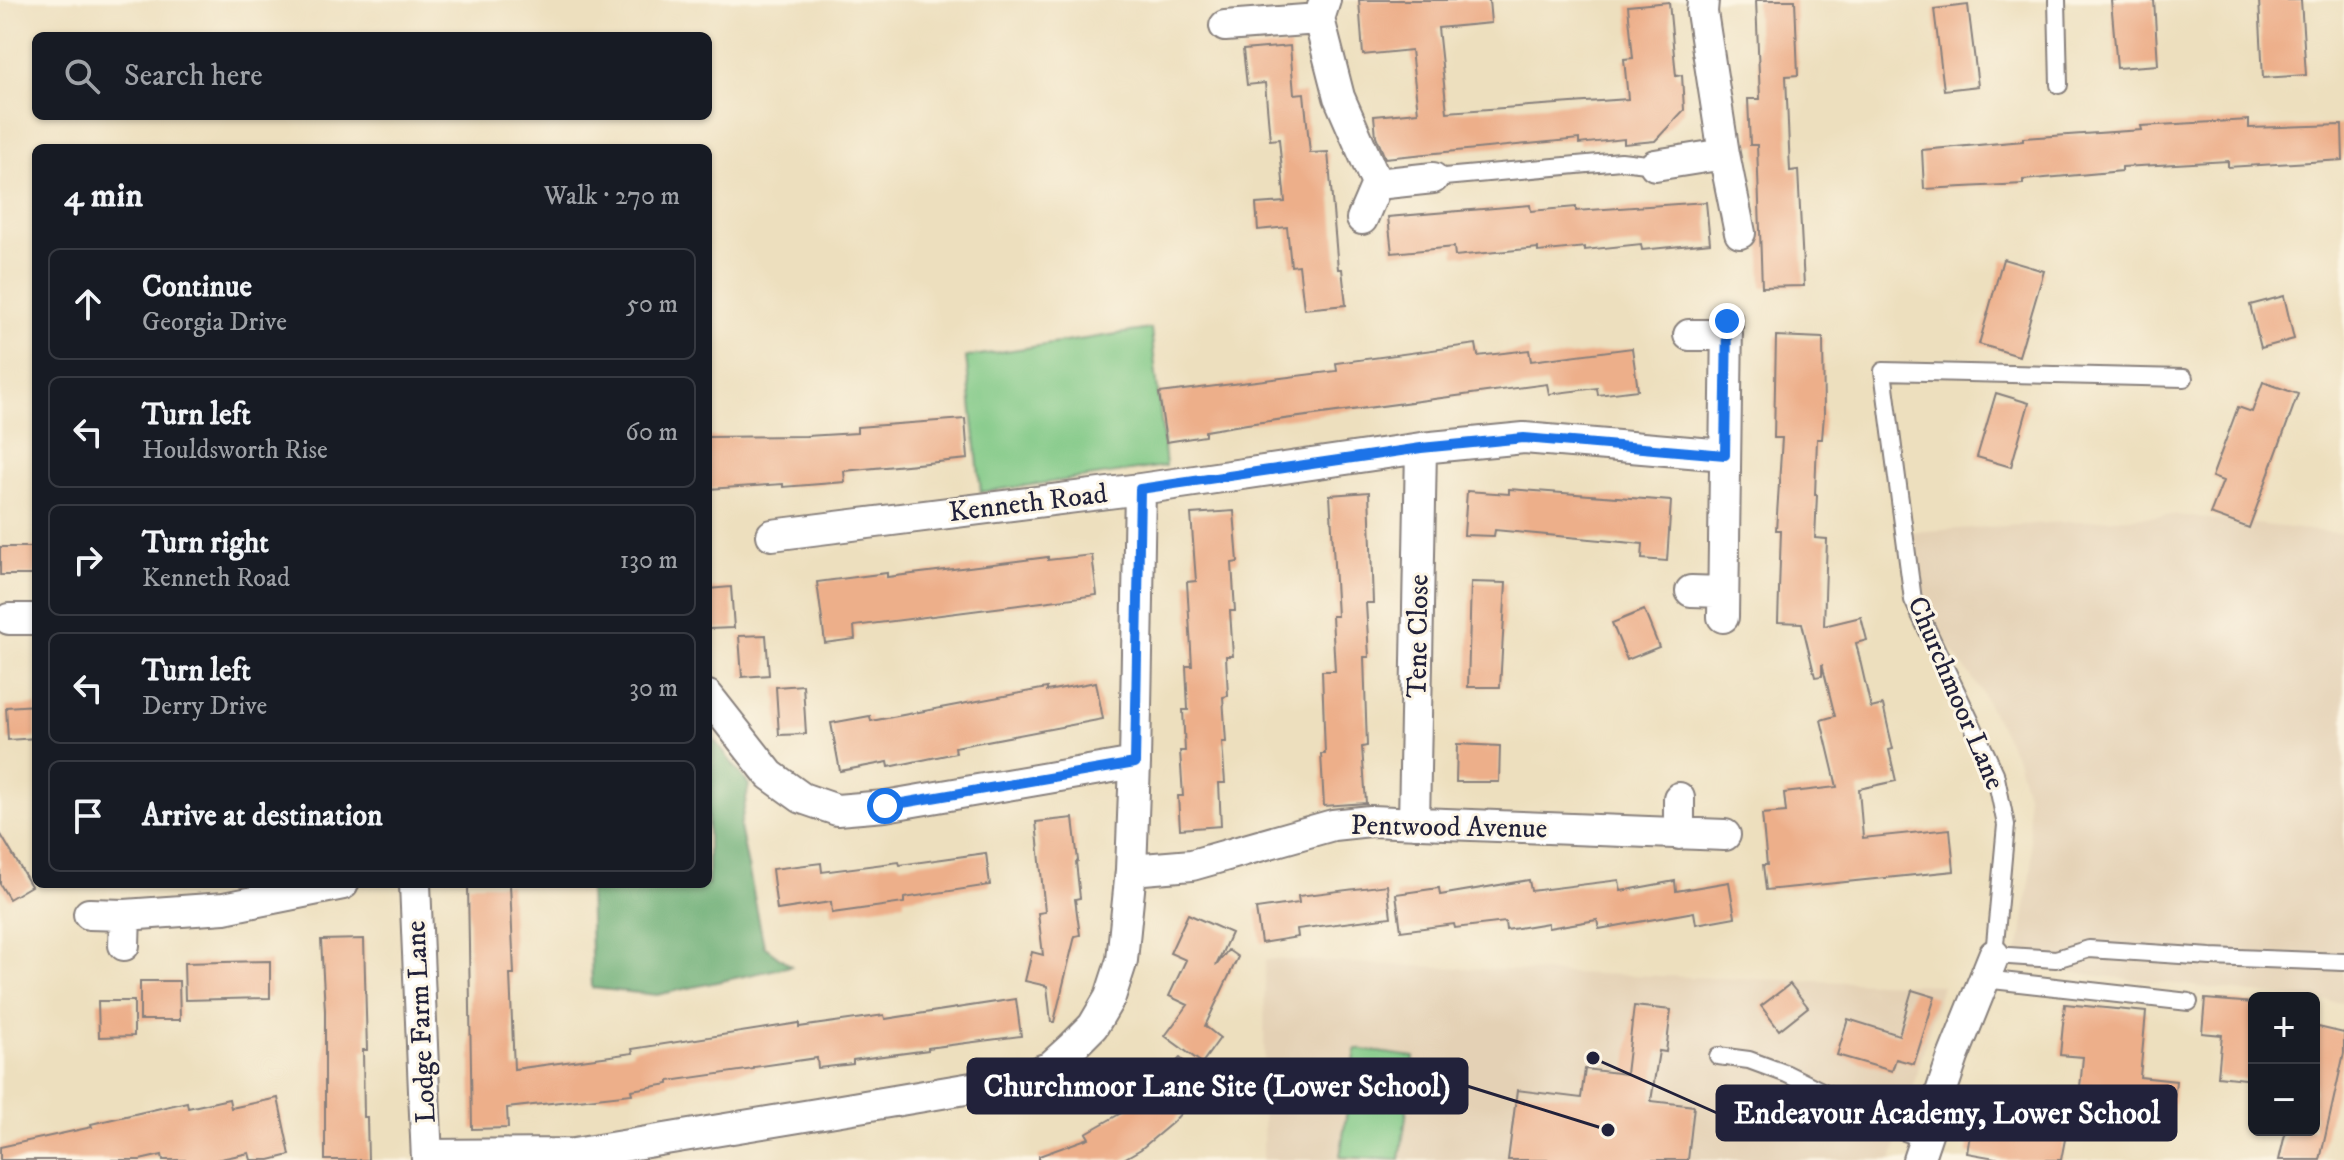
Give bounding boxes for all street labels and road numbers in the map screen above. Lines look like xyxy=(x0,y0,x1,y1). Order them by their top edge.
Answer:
street label: Kenneth Road xyxy=(947,476,1109,530)
street label: Tene Close xyxy=(1399,574,1437,698)
street label: Churchmoor Lane xyxy=(1900,591,2012,795)
street label: Pentwood Avenue xyxy=(1350,808,1548,846)
street label: Lodge Farm Lane xyxy=(398,920,444,1124)

